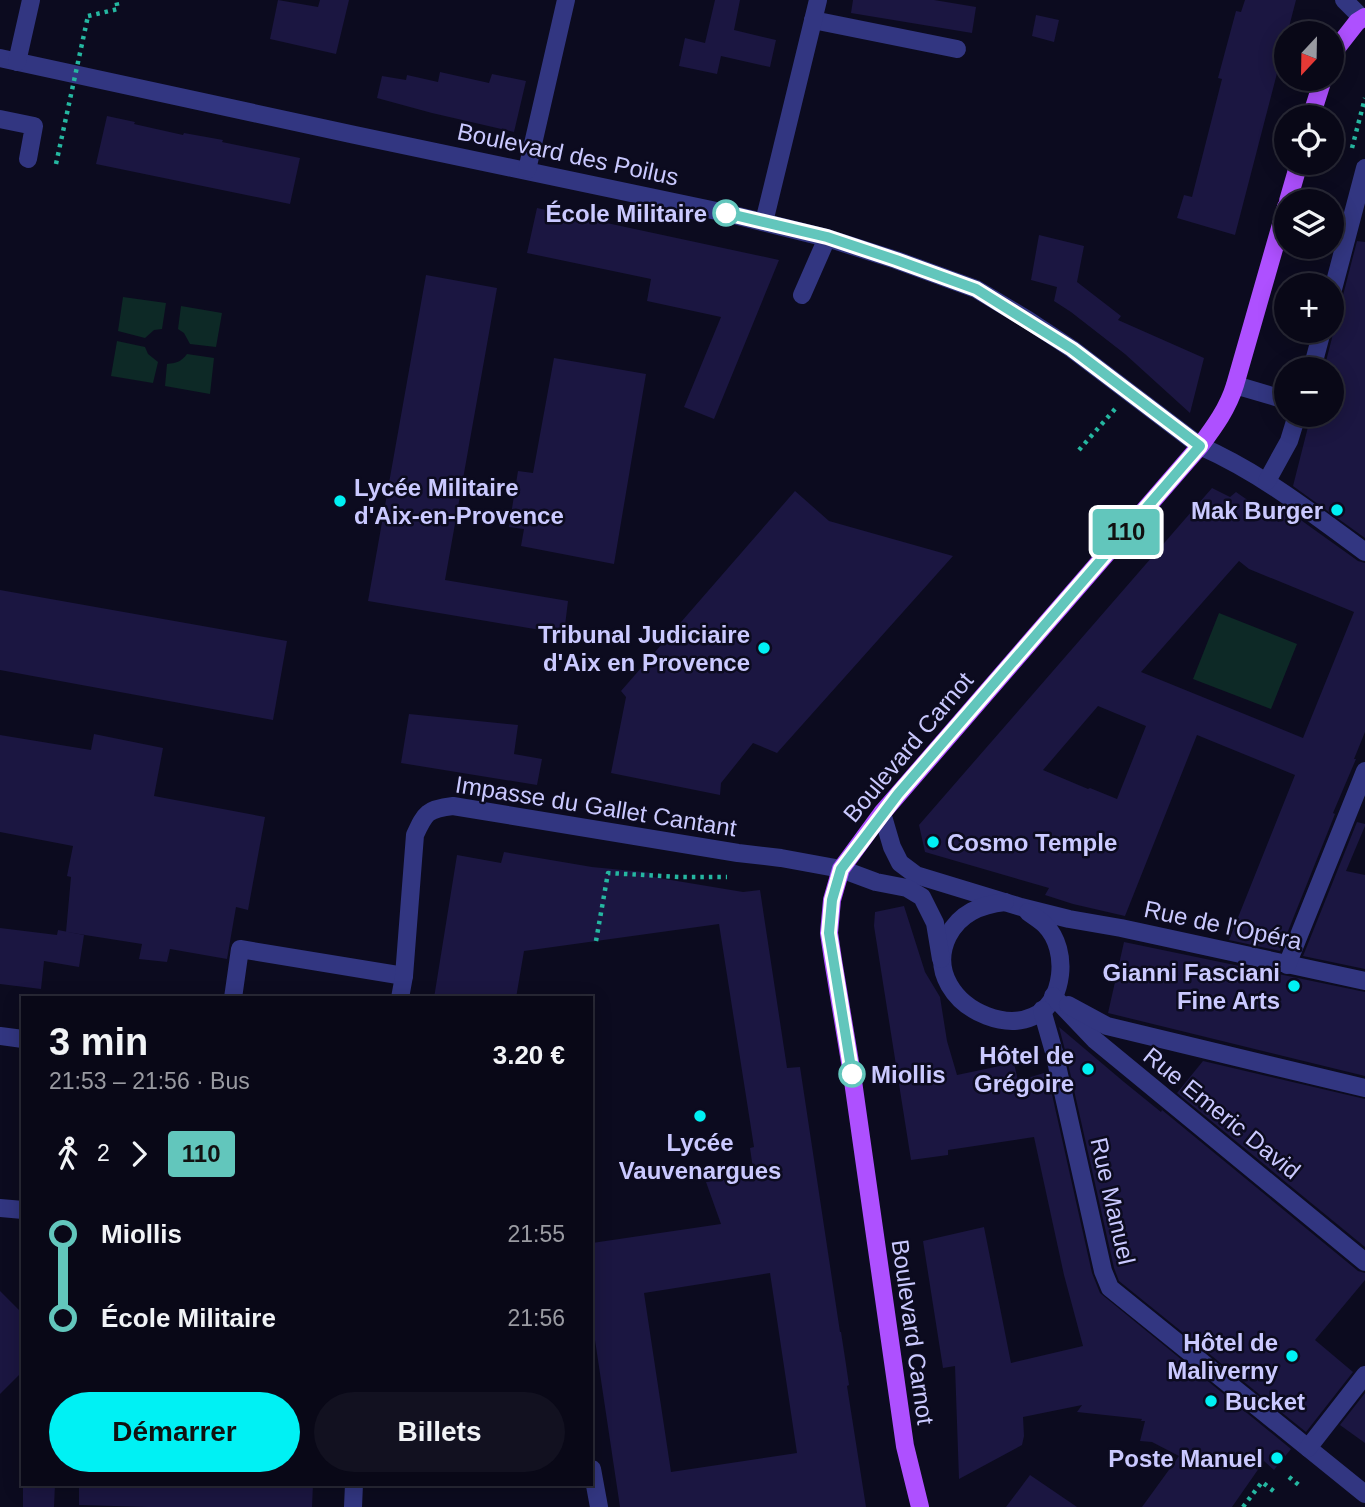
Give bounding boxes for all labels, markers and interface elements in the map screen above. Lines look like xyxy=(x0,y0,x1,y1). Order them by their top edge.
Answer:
north arrow xyxy=(1274,21,1344,91)
map controls xyxy=(1274,21,1344,427)
button: locate xyxy=(1274,105,1344,175)
street label: Boulevard des Poilus xyxy=(455,117,681,191)
button: layers xyxy=(1274,189,1344,259)
place label: École Militaire xyxy=(546,200,707,227)
marker: École Militaire xyxy=(713,200,739,226)
button: + xyxy=(1274,273,1344,343)
button: − xyxy=(1274,357,1344,427)
place label: Lycée Militaire d'Aix-en-Provence xyxy=(354,474,564,529)
marker: Lycée Militaire d'Aix-en-Provence xyxy=(332,493,348,509)
place label: Mak Burger xyxy=(1191,497,1323,524)
marker: Mak Burger xyxy=(1329,502,1345,518)
line badge: 110 xyxy=(1086,509,1166,555)
text: 110 xyxy=(1107,518,1145,545)
place label: Tribunal Judiciaire d'Aix en Provence xyxy=(538,621,750,676)
marker: Tribunal Judiciaire d'Aix en Provence xyxy=(756,640,772,656)
street label: Boulevard Carnot xyxy=(838,667,979,827)
street label: Impasse du Gallet Cantant xyxy=(454,770,739,842)
place label: Cosmo Temple xyxy=(947,829,1117,856)
marker: Cosmo Temple xyxy=(925,834,941,850)
street label: Rue de l'Opéra xyxy=(1142,895,1305,955)
place label: Gianni Fasciani Fine Arts xyxy=(1103,959,1280,1014)
marker: Gianni Fasciani Fine Arts xyxy=(1286,978,1302,994)
text: 3 min xyxy=(49,1021,148,1063)
text: 3.20 € xyxy=(493,1040,565,1070)
place label: Hôtel de Grégoire xyxy=(974,1042,1074,1097)
street label: Rue Emeric David xyxy=(1138,1042,1306,1184)
marker: Miollis xyxy=(839,1061,865,1087)
place label: Miollis xyxy=(871,1061,946,1088)
marker: Hôtel de Grégoire xyxy=(1080,1061,1096,1077)
text: 21:53 – 21:56 · Bus xyxy=(49,1068,250,1094)
marker: Lycée Vauvenargues xyxy=(692,1108,708,1124)
place label: Lycée Vauvenargues xyxy=(619,1129,781,1184)
icon: walk xyxy=(49,1135,87,1173)
icon: forward xyxy=(120,1135,158,1173)
street label: Rue Manuel xyxy=(1085,1135,1141,1267)
text: 2 xyxy=(97,1140,110,1166)
text: 110 xyxy=(182,1140,221,1167)
text: Miollis xyxy=(101,1219,182,1249)
text: 21:55 xyxy=(507,1221,565,1247)
street label: Boulevard Carnot xyxy=(887,1238,939,1427)
text: École Militaire xyxy=(101,1303,276,1333)
text: 21:56 xyxy=(507,1305,565,1331)
place label: Hôtel de Maliverny xyxy=(1167,1329,1279,1384)
marker: Hôtel de Maliverny xyxy=(1284,1348,1300,1364)
place label: Bucket xyxy=(1225,1388,1305,1415)
button: Démarrer xyxy=(49,1392,300,1472)
button: Billets xyxy=(314,1392,565,1472)
marker: Bucket xyxy=(1203,1393,1219,1409)
place label: Poste Manuel xyxy=(1108,1445,1263,1472)
marker: Poste Manuel xyxy=(1269,1450,1285,1466)

